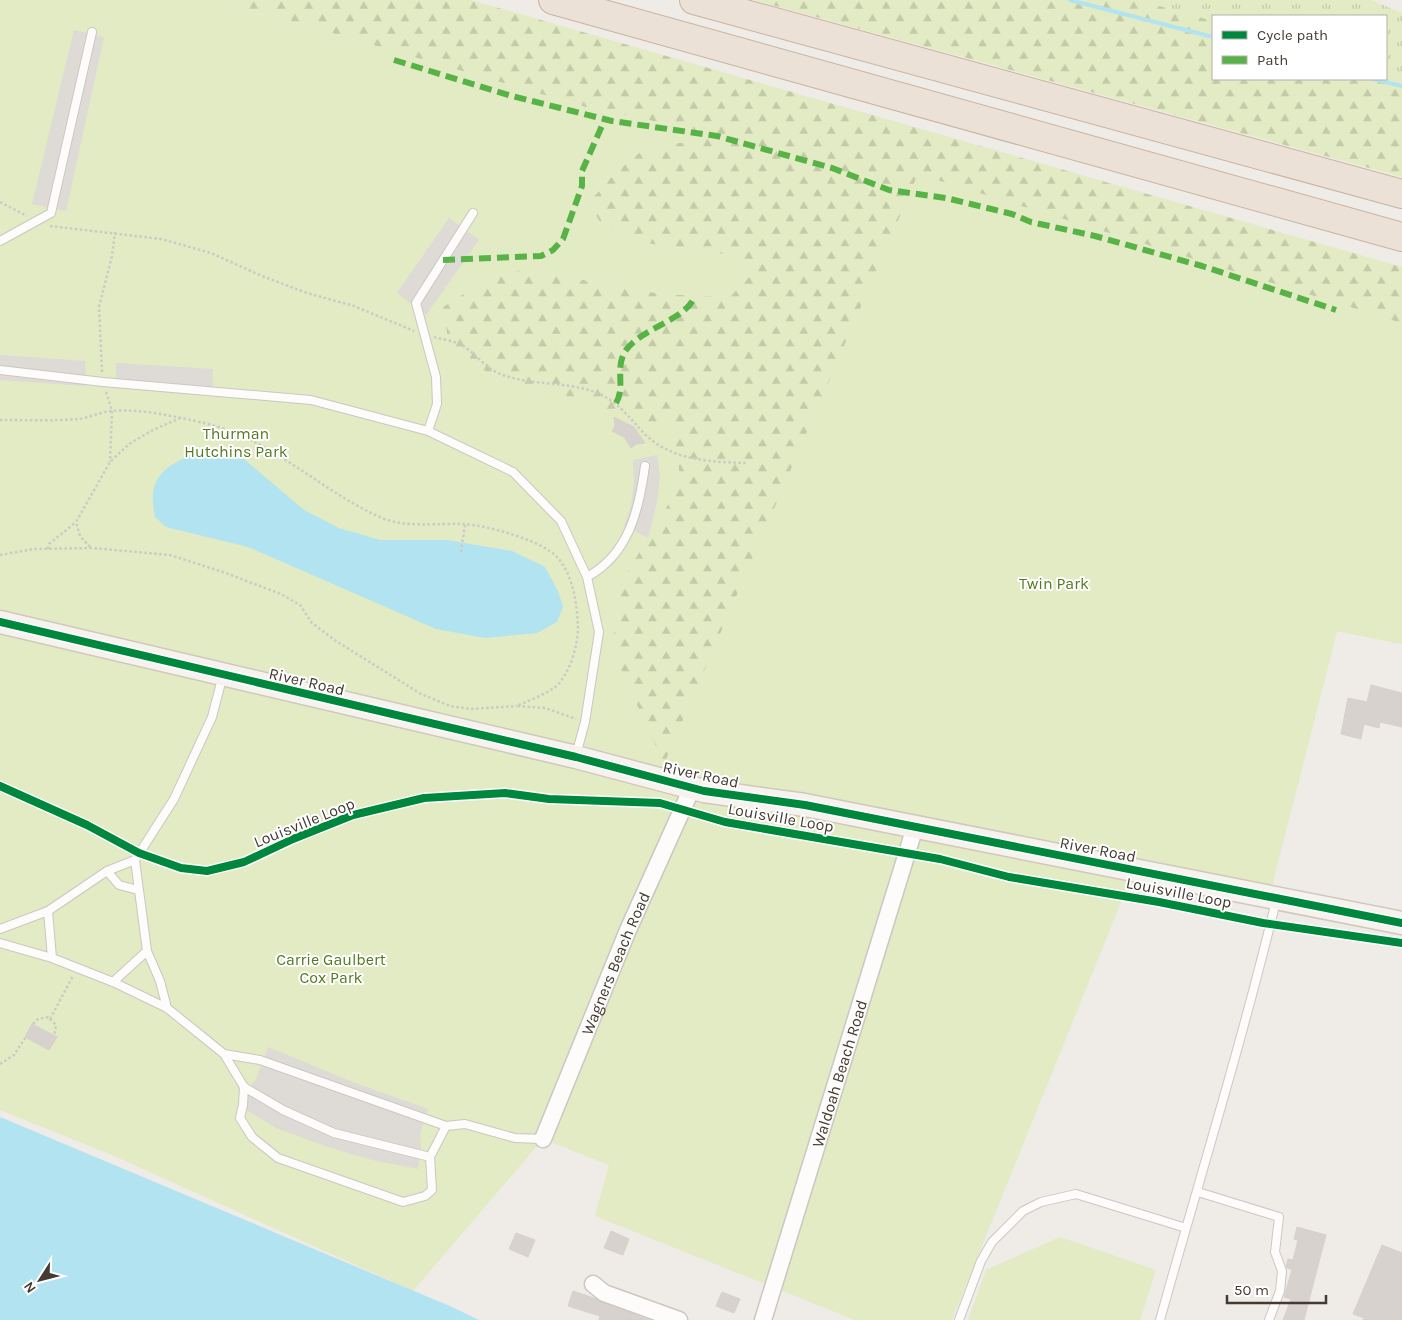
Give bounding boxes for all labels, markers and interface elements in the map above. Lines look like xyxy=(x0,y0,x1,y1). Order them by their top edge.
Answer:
legend xyxy=(1212,15,1387,80)
text: Cycle path xyxy=(1257,26,1328,44)
text: Path xyxy=(1257,51,1288,69)
park label: Thurman Hutchins Park xyxy=(184,424,288,461)
park label: Twin Park xyxy=(1019,574,1089,593)
street label: River Road xyxy=(267,664,347,699)
street label: River Road xyxy=(661,757,741,792)
street label: Louisville Loop xyxy=(251,794,357,851)
street label: Louisville Loop xyxy=(726,799,835,836)
street label: River Road xyxy=(1058,833,1138,866)
street label: Louisville Loop xyxy=(1124,873,1233,912)
street label: Wagners Beach Road xyxy=(577,889,654,1038)
park label: Carrie Gaulbert Cox Park xyxy=(276,950,386,987)
street label: Waldoah Beach Road xyxy=(808,998,871,1150)
north arrow xyxy=(15,1255,65,1305)
scale bar xyxy=(1227,1272,1326,1304)
text: N xyxy=(20,1278,40,1296)
text: 50 m xyxy=(1234,1281,1269,1299)

